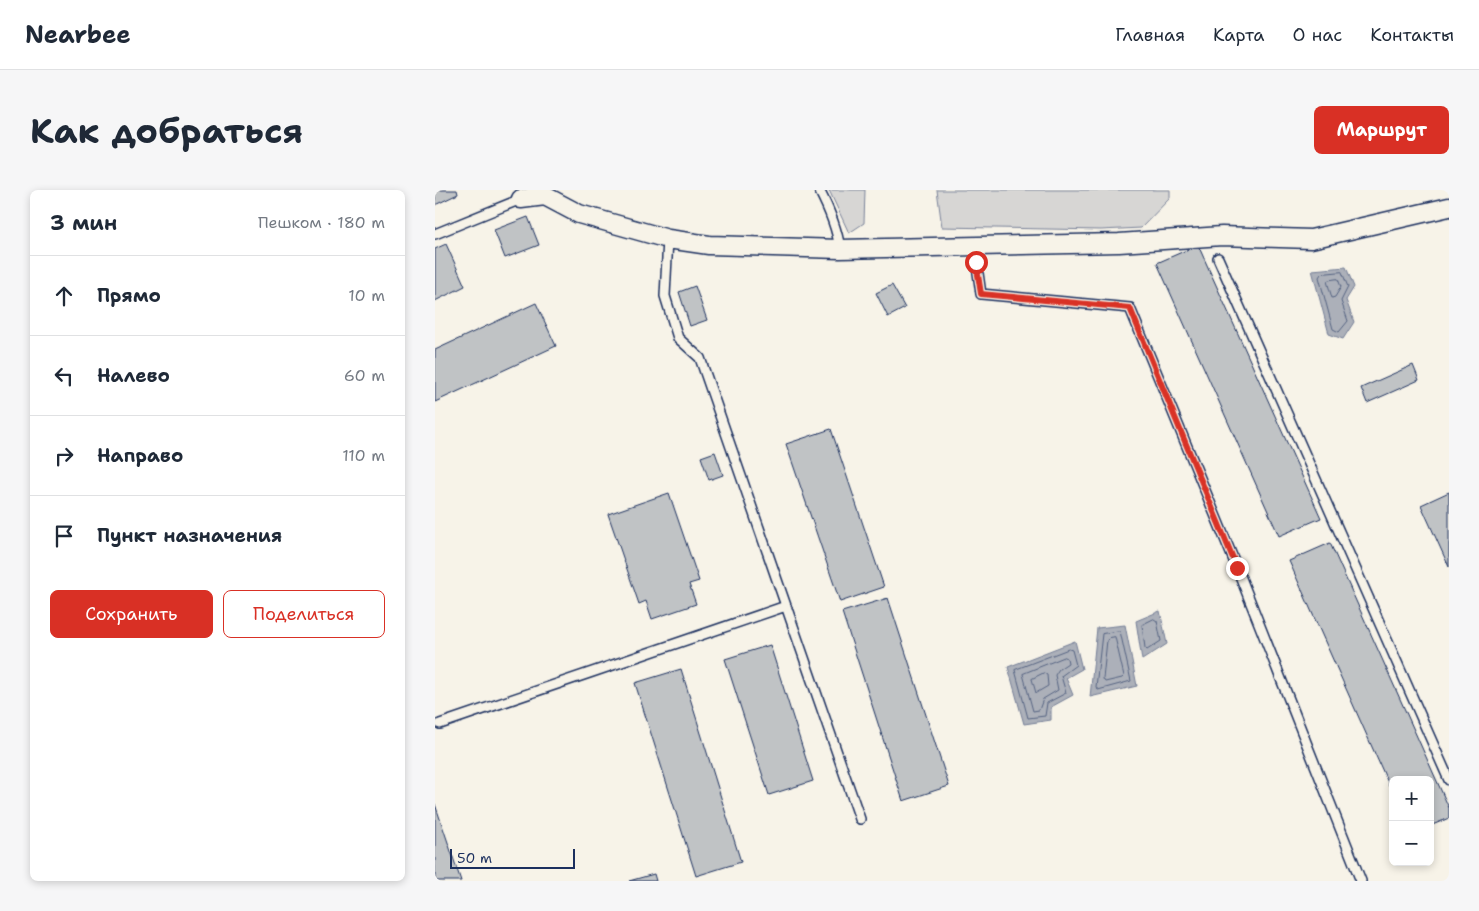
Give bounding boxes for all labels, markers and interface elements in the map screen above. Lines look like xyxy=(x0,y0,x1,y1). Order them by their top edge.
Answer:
text: Nearbee xyxy=(25,19,131,51)
text: Главная xyxy=(1115,23,1185,47)
text: Карта xyxy=(1213,23,1265,47)
text: О нас xyxy=(1293,23,1342,47)
text: Контакты xyxy=(1370,23,1454,47)
button: Маршрут xyxy=(1314,106,1449,154)
text: Как добраться xyxy=(30,107,303,154)
text: 3 мин xyxy=(50,209,117,237)
text: Пешком · 180 m xyxy=(258,212,385,233)
route start xyxy=(965,251,988,274)
icon: ahead xyxy=(50,282,78,310)
text: Прямо xyxy=(97,283,161,308)
text: 10 m xyxy=(348,285,385,306)
icon: left xyxy=(50,362,78,390)
text: Налево xyxy=(97,363,170,388)
text: 60 m xyxy=(344,365,385,386)
icon: right xyxy=(50,442,78,470)
text: Направо xyxy=(97,443,183,468)
text: 110 m xyxy=(342,445,385,466)
icon: arrive xyxy=(50,522,78,550)
text: Пункт назначения xyxy=(97,523,282,548)
route end xyxy=(1226,557,1249,580)
button: Сохранить xyxy=(50,590,213,638)
button: Поделиться xyxy=(223,590,385,638)
map controls xyxy=(1389,776,1434,866)
button: + xyxy=(1389,776,1434,821)
button: − xyxy=(1389,821,1434,866)
scale bar xyxy=(450,846,575,869)
text: 50 m xyxy=(457,849,492,867)

